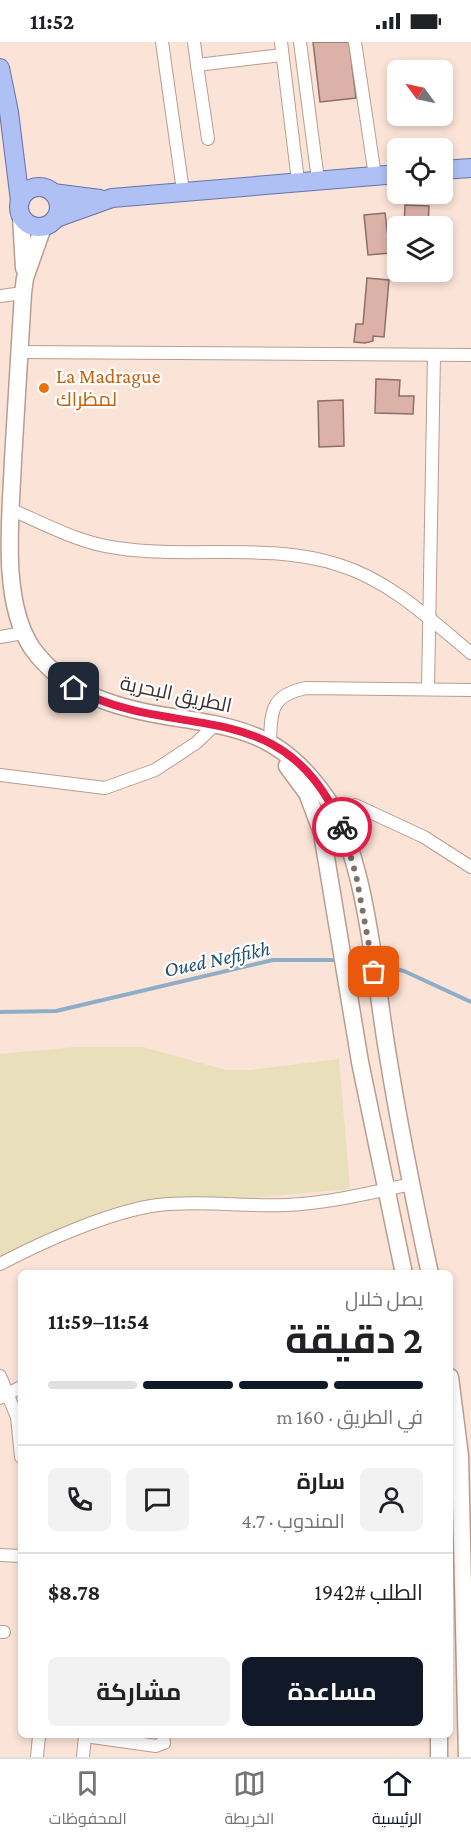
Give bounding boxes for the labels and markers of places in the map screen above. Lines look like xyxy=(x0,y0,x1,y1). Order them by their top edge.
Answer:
place label: La Madrague لمظراك xyxy=(56,365,161,411)
marker: La Madrague لمظراك xyxy=(37,381,51,395)
pin xyxy=(48,662,99,713)
pin xyxy=(348,946,399,997)

